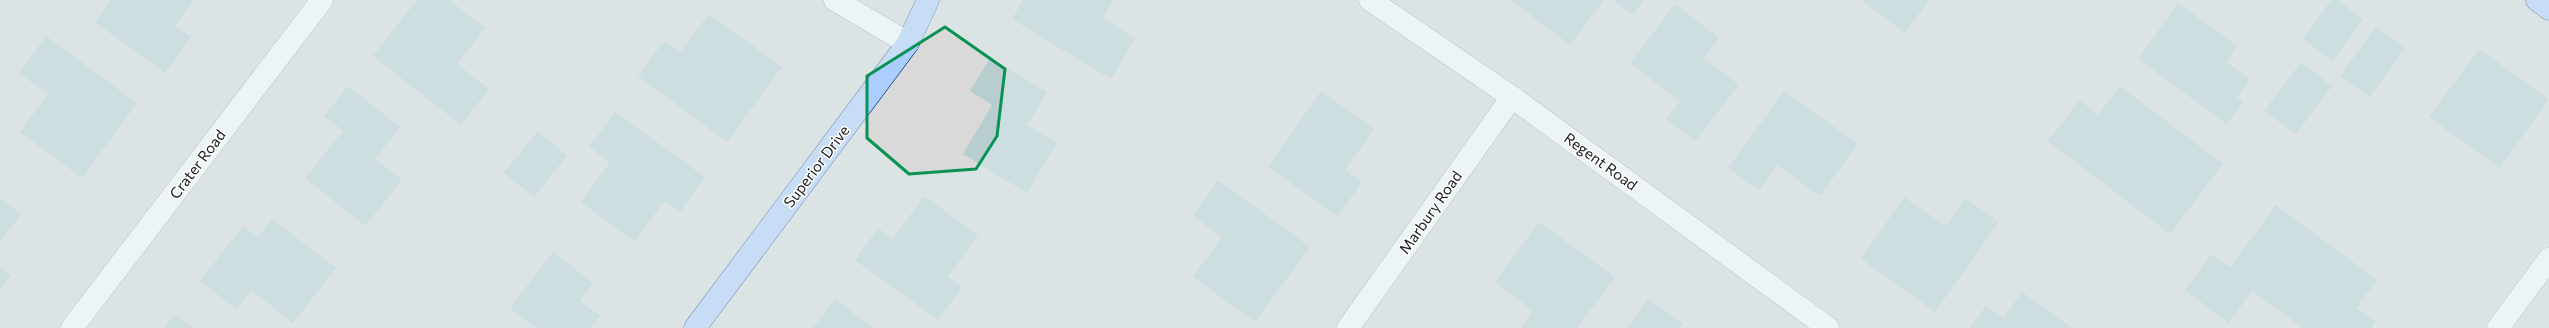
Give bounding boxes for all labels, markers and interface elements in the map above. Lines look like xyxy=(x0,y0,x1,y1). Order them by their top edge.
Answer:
street label: Superior Drive xyxy=(779,121,853,210)
street label: Crater Road xyxy=(165,126,229,202)
street label: Regent Road xyxy=(1561,128,1641,194)
street label: Marbury Road xyxy=(1395,167,1465,257)

